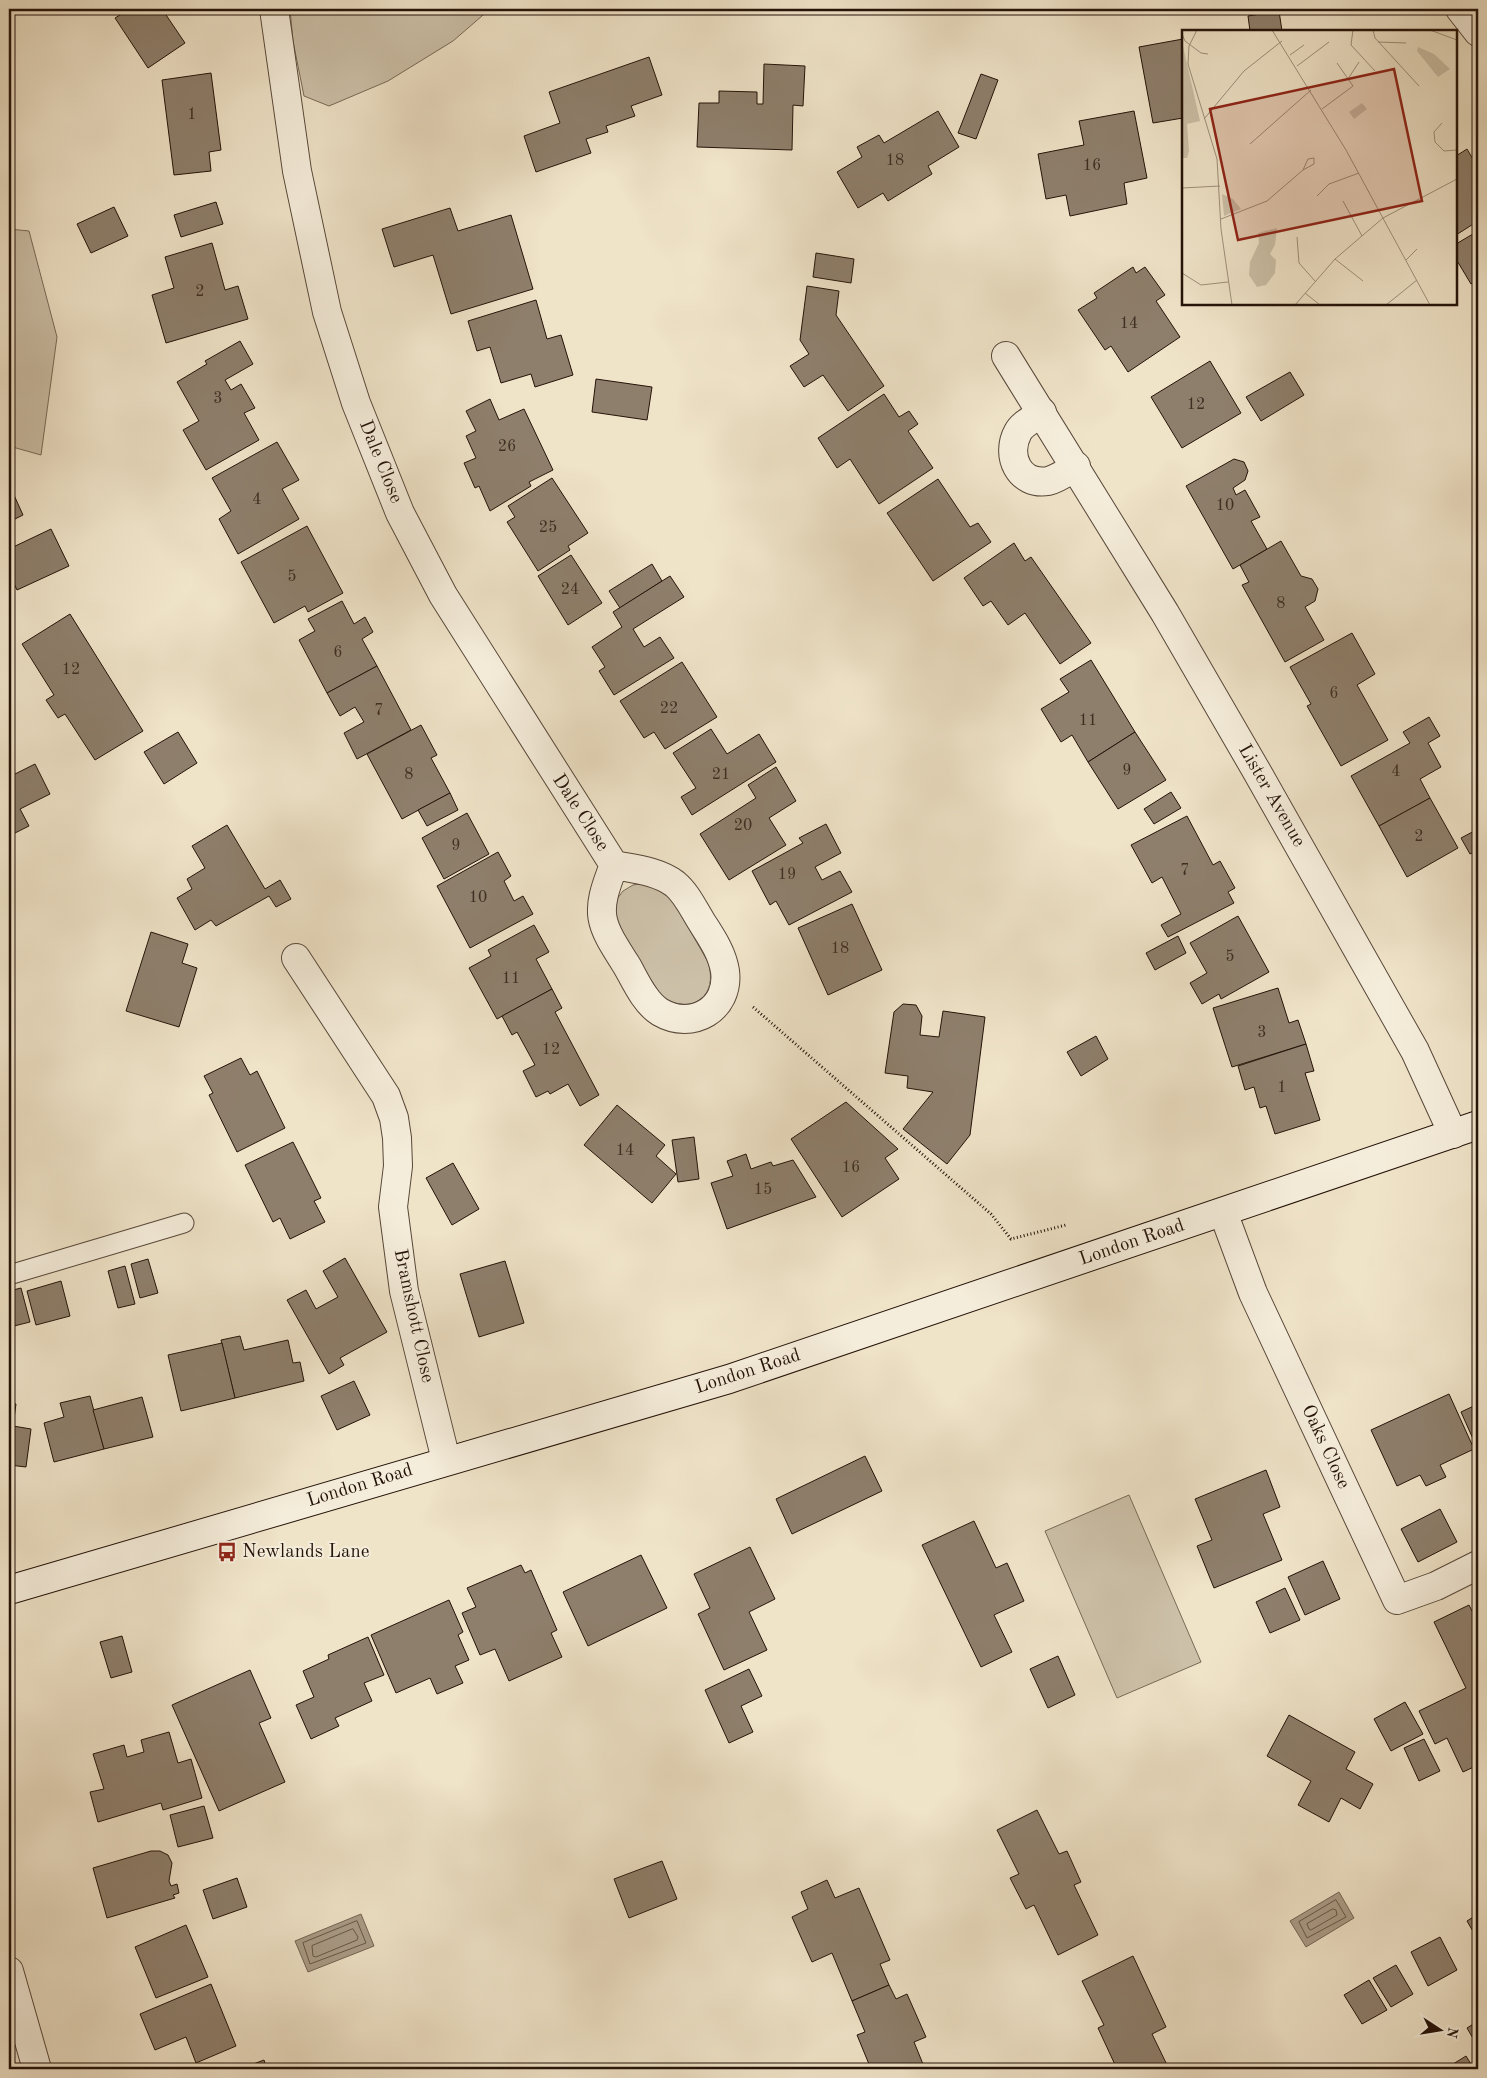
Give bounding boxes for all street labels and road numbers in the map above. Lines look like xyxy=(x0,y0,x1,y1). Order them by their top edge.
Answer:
street label: Dale Close xyxy=(355,418,405,506)
street label: Lister Avenue xyxy=(1234,741,1308,851)
street label: Dale Close xyxy=(548,771,612,855)
street label: London Road xyxy=(1077,1216,1187,1270)
street label: Bramshott Close xyxy=(390,1247,436,1385)
street label: London Road xyxy=(693,1346,803,1398)
street label: Oaks Close xyxy=(1297,1402,1353,1492)
street label: London Road xyxy=(305,1461,415,1511)

